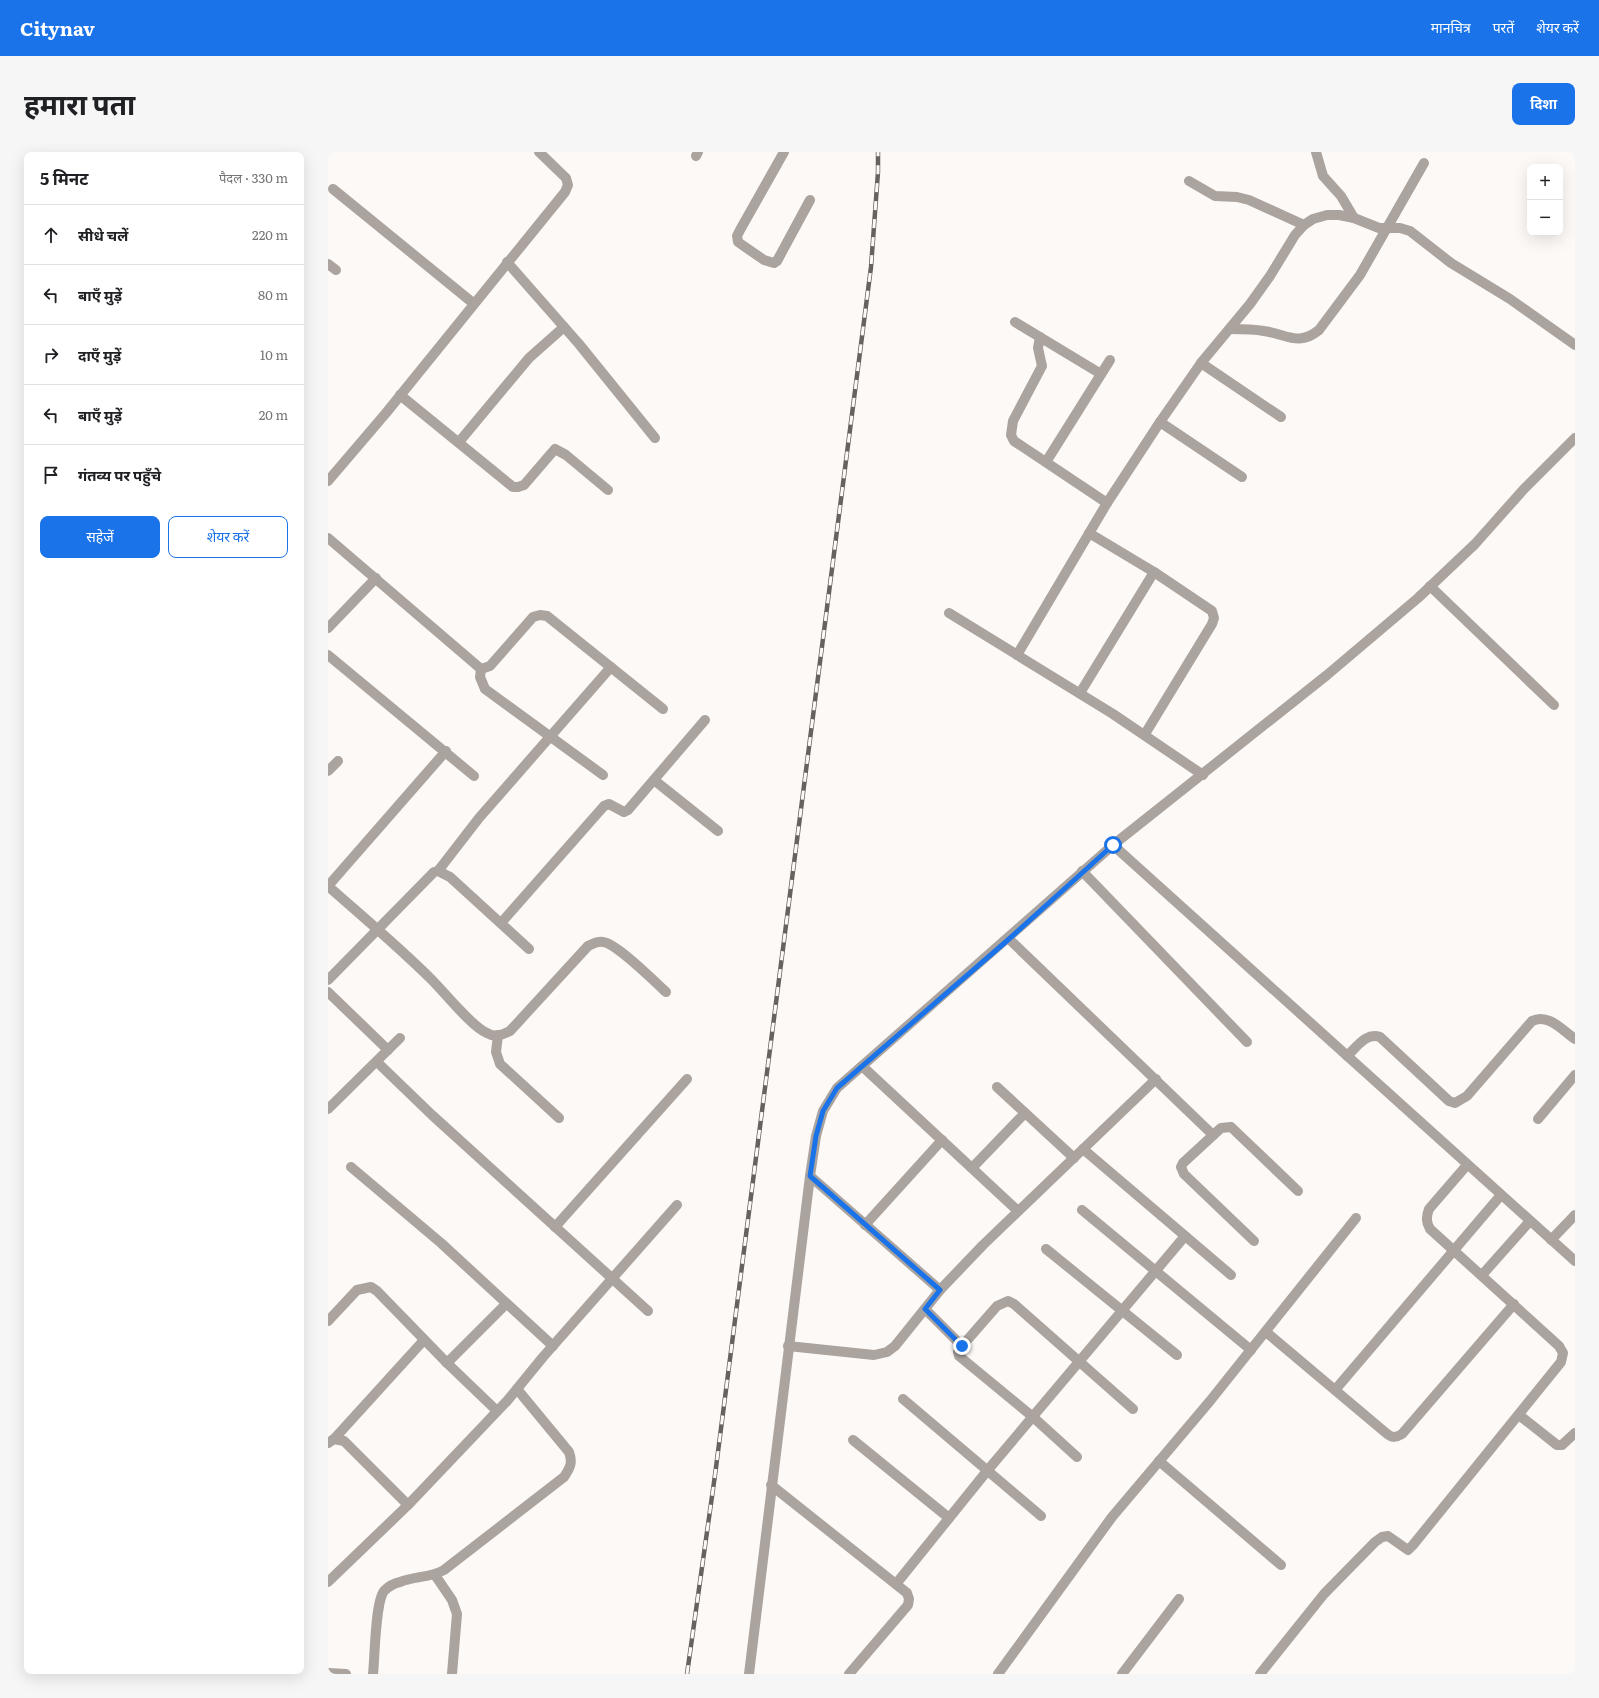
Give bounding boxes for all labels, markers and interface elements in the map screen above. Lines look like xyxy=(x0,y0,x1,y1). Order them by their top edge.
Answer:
text: Citynav xyxy=(20,14,95,42)
text: मानचित्र xyxy=(1431,17,1471,37)
text: परतें xyxy=(1493,17,1514,37)
text: शेयर करें xyxy=(1536,17,1579,37)
text: हमारा पता xyxy=(24,82,135,124)
button: दिशा xyxy=(1512,83,1575,125)
map controls xyxy=(1527,164,1563,236)
button: + xyxy=(1527,164,1563,200)
text: 5 मिनट xyxy=(40,165,88,190)
text: पैदल · 330 m xyxy=(219,168,288,187)
button: − xyxy=(1527,200,1563,236)
text: सीधे चलें xyxy=(78,223,128,246)
icon: ahead xyxy=(40,224,62,246)
text: 220 m xyxy=(252,225,288,244)
text: बाएँ मुड़ें xyxy=(78,283,122,306)
icon: left xyxy=(40,284,62,306)
text: 80 m xyxy=(258,285,288,304)
text: दाएँ मुड़ें xyxy=(78,343,121,366)
icon: right xyxy=(40,344,62,366)
text: 10 m xyxy=(260,345,288,364)
text: बाएँ मुड़ें xyxy=(78,403,122,426)
icon: left xyxy=(40,404,62,426)
text: 20 m xyxy=(259,405,288,424)
text: गंतव्य पर पहुँचे xyxy=(78,463,161,486)
icon: arrive xyxy=(40,464,62,486)
button: सहेजें xyxy=(40,516,160,558)
button: शेयर करें xyxy=(168,516,288,558)
route start xyxy=(1104,836,1122,854)
route end xyxy=(953,1337,971,1355)

